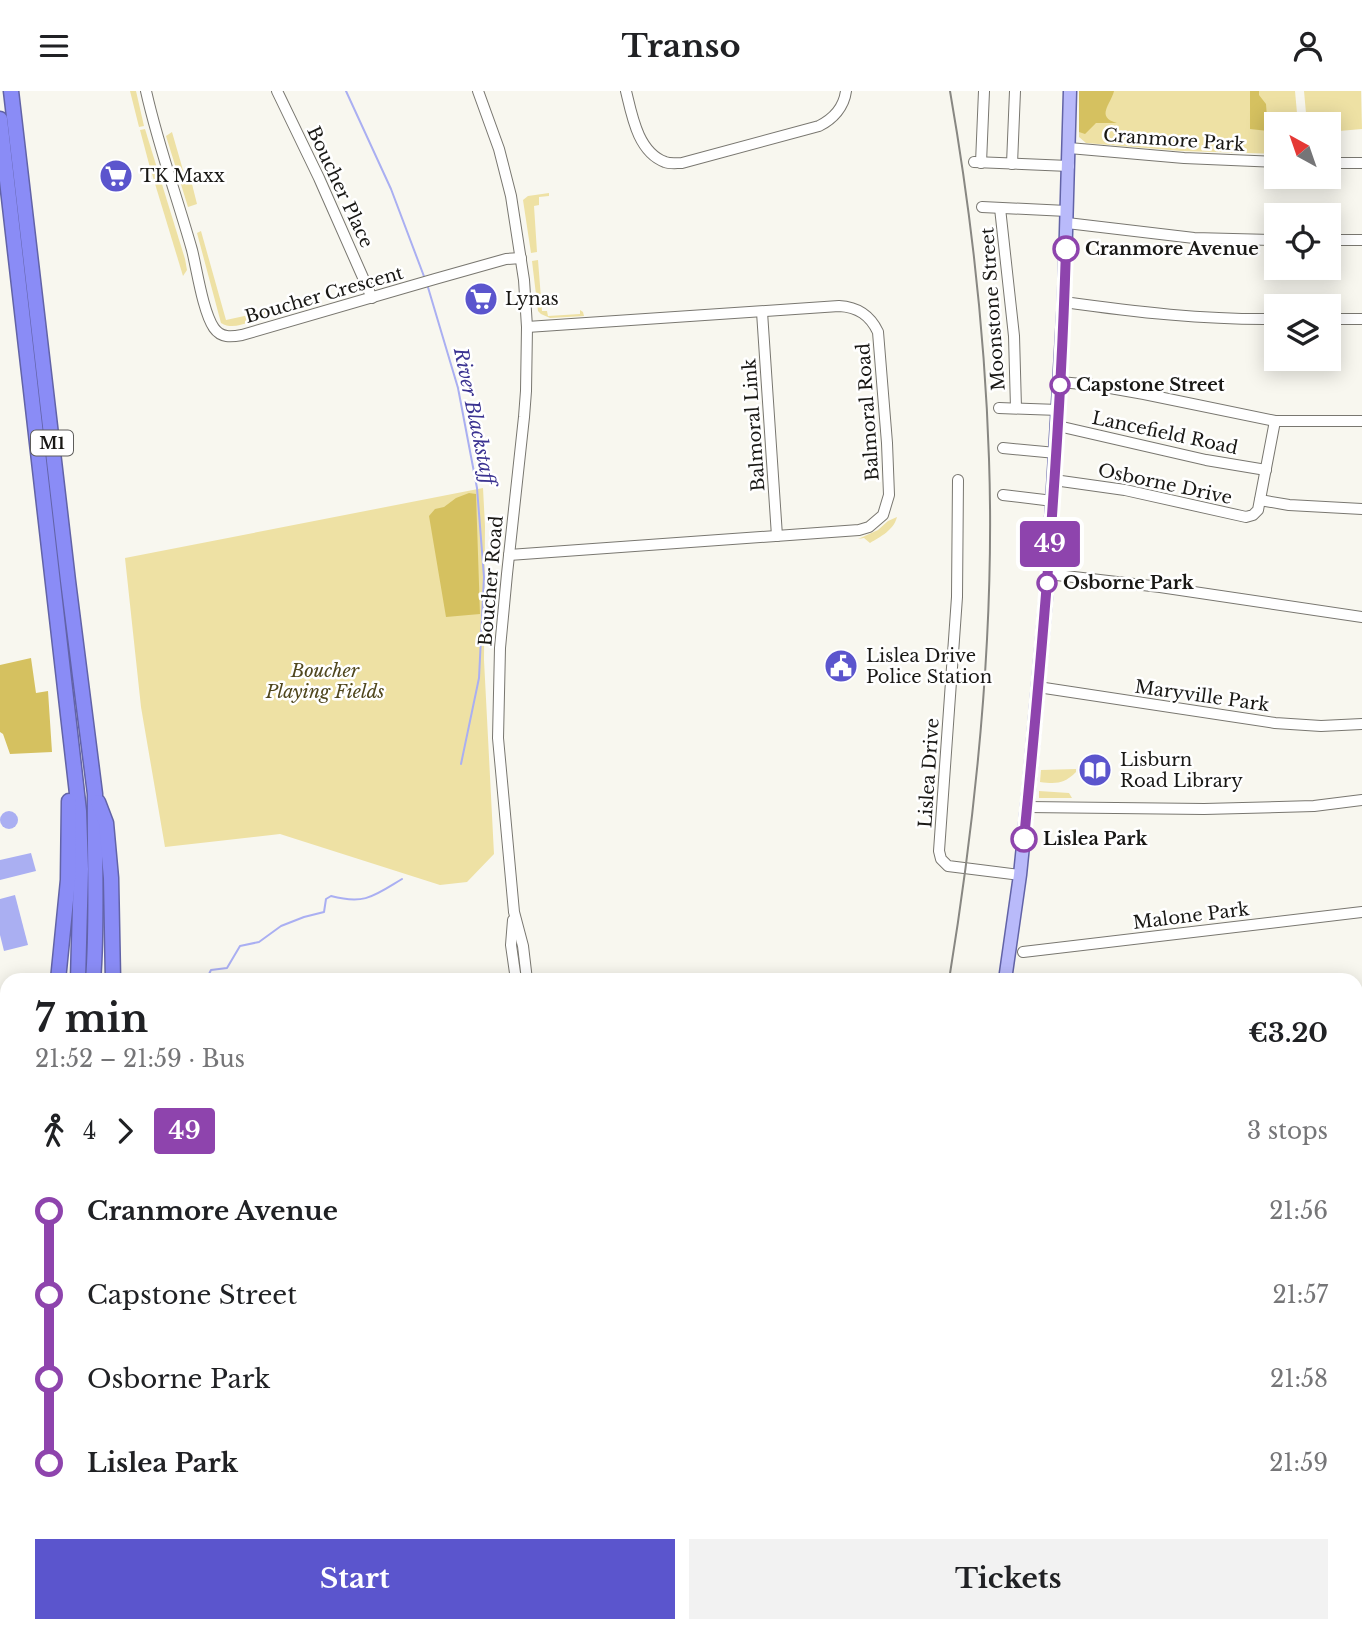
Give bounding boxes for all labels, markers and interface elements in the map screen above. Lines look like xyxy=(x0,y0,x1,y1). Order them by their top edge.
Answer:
text: Transo xyxy=(621,26,741,66)
icon: menu xyxy=(35,27,73,65)
icon: person xyxy=(1289,27,1327,65)
north arrow xyxy=(1264,112,1340,189)
map controls xyxy=(1264,112,1341,371)
street label: Boucher Place xyxy=(302,123,378,251)
street label: Cranmore Park xyxy=(1102,124,1246,156)
supermarket icon: TK Maxx xyxy=(97,157,135,195)
place label: TK Maxx xyxy=(140,165,225,187)
button: locate xyxy=(1264,203,1341,280)
street label: Moonstone Street xyxy=(976,226,1010,391)
marker: Cranmore Avenue xyxy=(1053,236,1079,262)
place label: Cranmore Avenue xyxy=(1085,238,1259,260)
street label: Boucher Crescent xyxy=(242,262,406,328)
supermarket icon: Lynas xyxy=(462,280,500,318)
place label: Lynas xyxy=(505,288,559,310)
button: layers xyxy=(1264,294,1341,371)
street label: Balmoral Road xyxy=(852,342,884,482)
water label: River Blackstaff xyxy=(449,345,501,491)
street label: Balmoral Link xyxy=(738,358,770,492)
place label: Capstone Street xyxy=(1076,374,1225,396)
marker: Capstone Street xyxy=(1050,375,1070,395)
street label: Lancefield Road xyxy=(1090,407,1240,459)
road number: M1 xyxy=(31,431,73,455)
street label: Osborne Drive xyxy=(1096,459,1234,509)
street label: Boucher Road xyxy=(474,515,508,647)
line badge: 49 xyxy=(1018,521,1082,567)
text: 49 xyxy=(1034,529,1066,558)
place label: Osborne Park xyxy=(1063,572,1195,594)
marker: Osborne Park xyxy=(1037,573,1057,593)
place label: Lislea Drive Police Station xyxy=(866,645,992,688)
public building icon: Lislea Drive Police Station xyxy=(822,647,860,685)
park label: Boucher Playing Fields xyxy=(265,660,384,703)
street label: Maryville Park xyxy=(1133,676,1271,716)
street label: Lislea Drive xyxy=(914,717,944,829)
place label: Lisburn Road Library xyxy=(1120,749,1243,792)
library icon: Lisburn Road Library xyxy=(1076,751,1114,789)
marker: Lislea Park xyxy=(1011,826,1037,852)
place label: Lislea Park xyxy=(1043,828,1149,850)
street label: Malone Park xyxy=(1132,898,1250,934)
text: 7 min xyxy=(35,995,148,1042)
text: €3.20 xyxy=(1248,1017,1328,1049)
text: 21:52 – 21:59 · Bus xyxy=(35,1045,245,1073)
icon: walk xyxy=(35,1112,73,1150)
icon: forward xyxy=(106,1112,144,1150)
text: 49 xyxy=(168,1116,201,1145)
text: 4 xyxy=(83,1117,96,1145)
text: 3 stops xyxy=(1247,1117,1328,1145)
text: Cranmore Avenue xyxy=(87,1195,338,1227)
text: 21:56 xyxy=(1269,1197,1328,1225)
text: Capstone Street xyxy=(87,1279,297,1311)
text: 21:57 xyxy=(1272,1281,1328,1309)
text: Osborne Park xyxy=(87,1363,270,1395)
text: 21:58 xyxy=(1270,1365,1328,1393)
text: Lislea Park xyxy=(87,1447,238,1479)
text: 21:59 xyxy=(1269,1449,1328,1477)
button: Start xyxy=(35,1539,675,1619)
button: Tickets xyxy=(689,1539,1328,1619)

